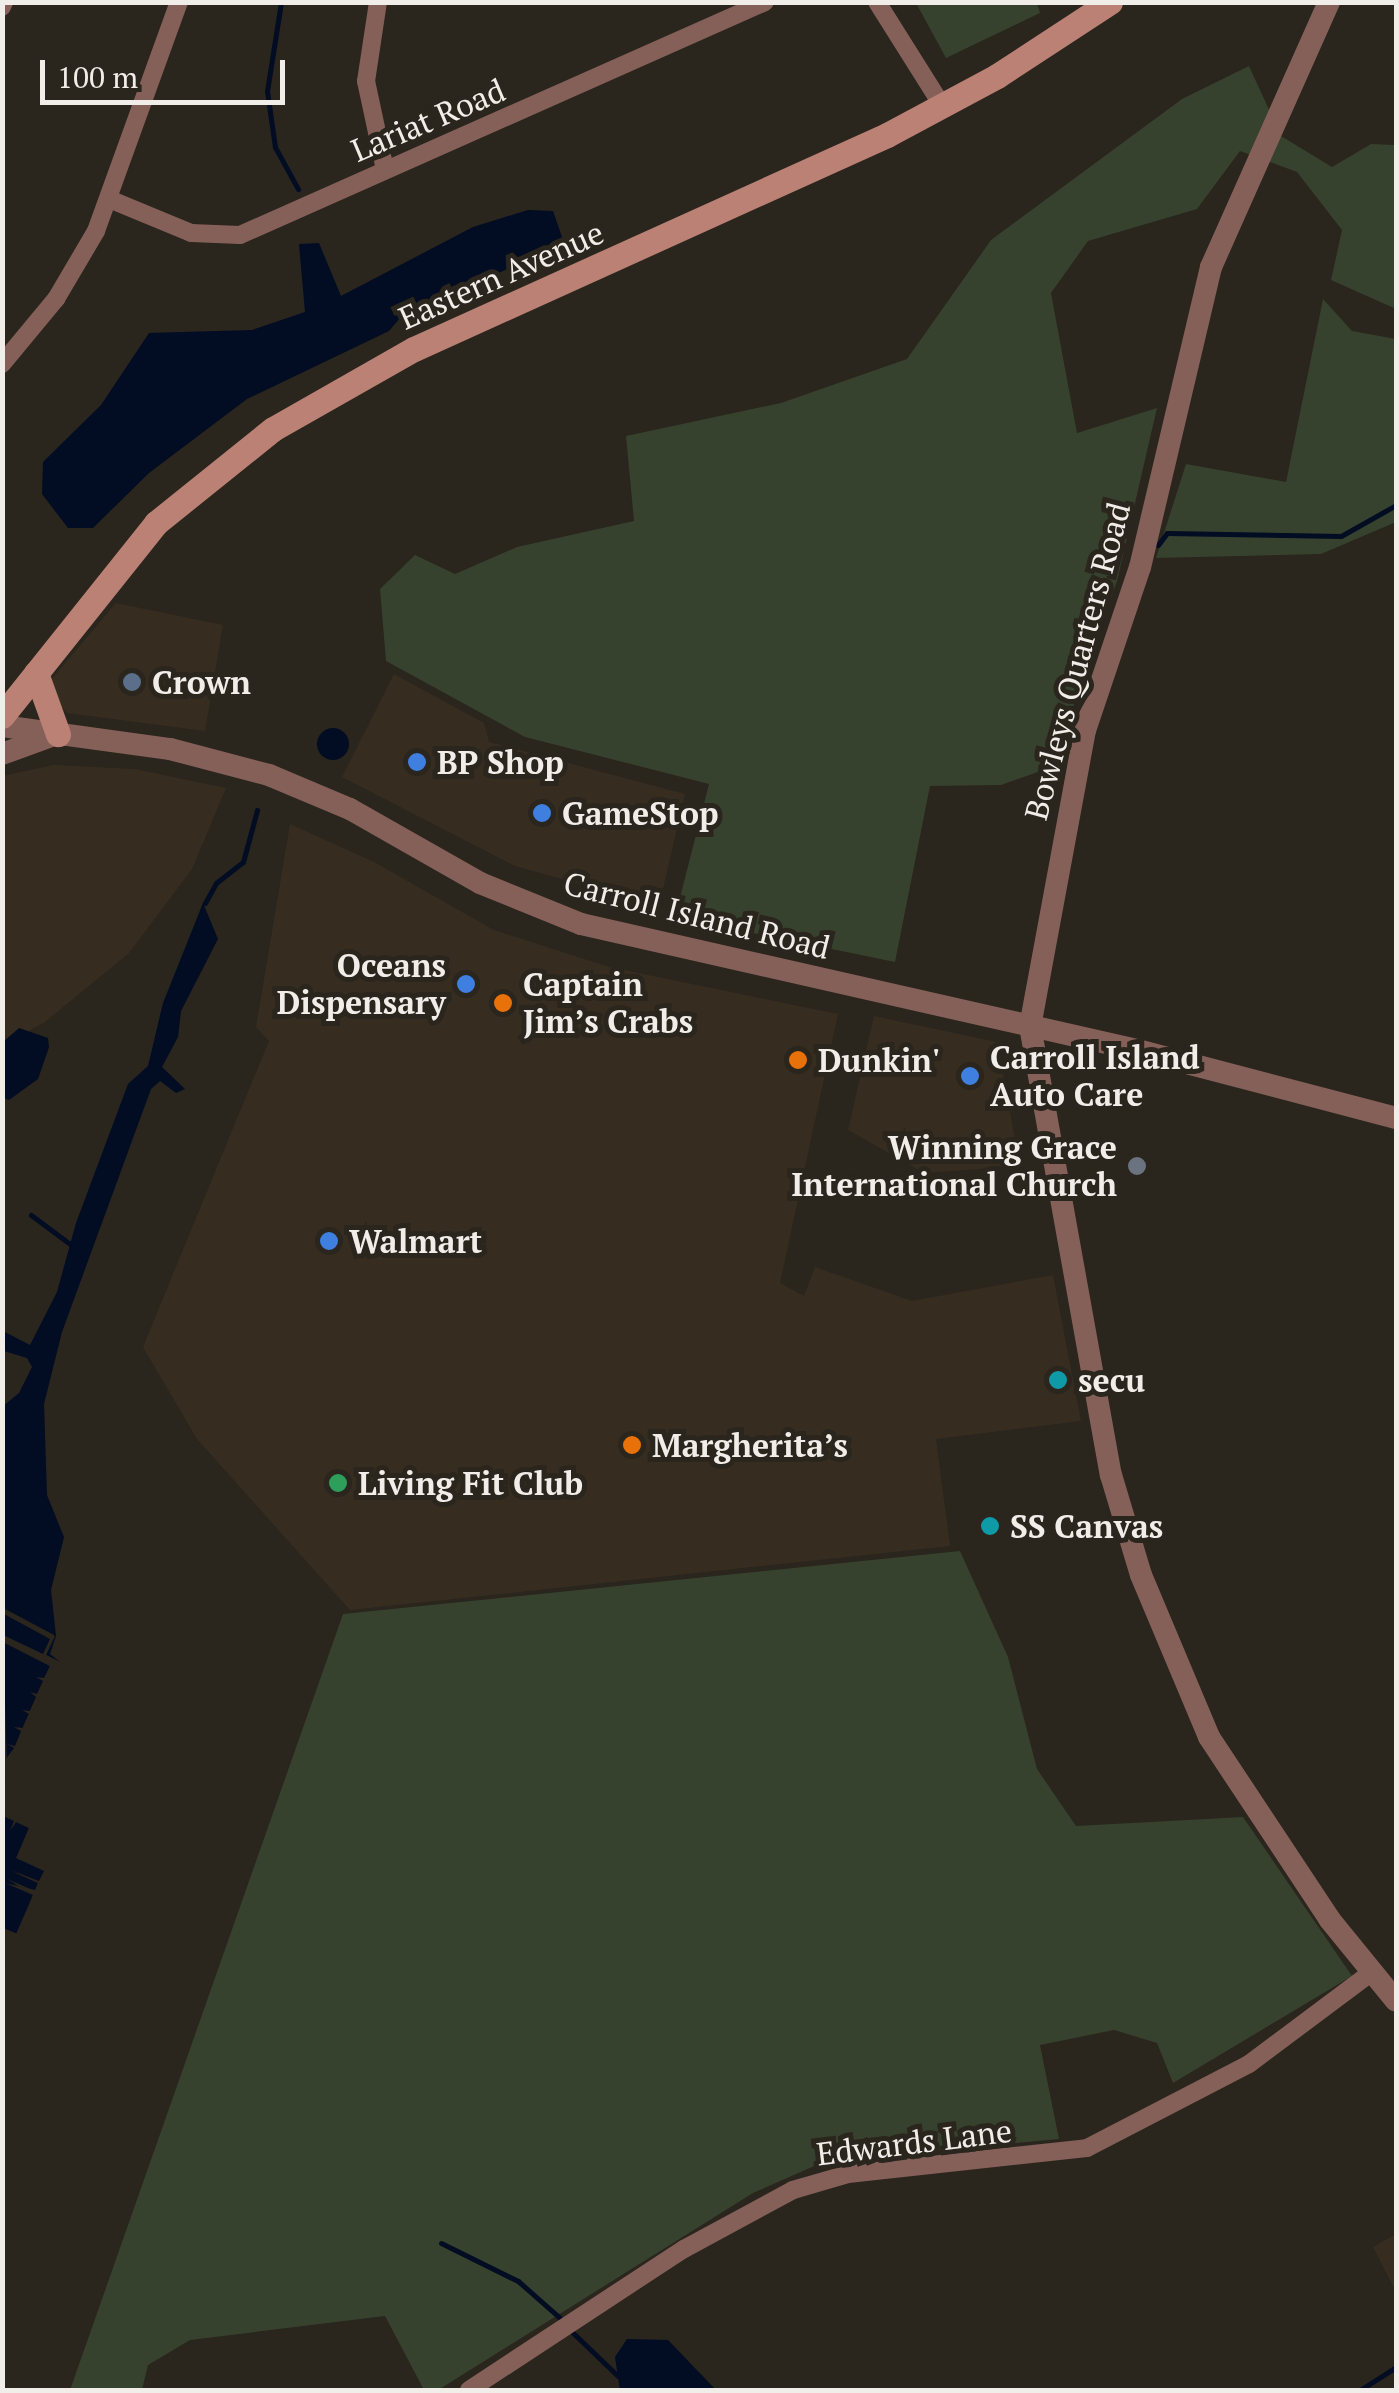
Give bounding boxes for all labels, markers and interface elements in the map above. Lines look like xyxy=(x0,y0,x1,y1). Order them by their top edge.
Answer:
scale bar xyxy=(45,40,290,102)
text: 100 m xyxy=(57,57,138,97)
street label: Lariat Road xyxy=(346,71,510,169)
street label: Eastern Avenue xyxy=(392,213,610,337)
street label: Bowleys Quarters Road xyxy=(1016,498,1138,824)
place label: Crown xyxy=(152,663,251,701)
marker: Crown xyxy=(121,671,143,693)
place label: BP Shop xyxy=(437,743,564,781)
marker: BP Shop xyxy=(406,751,428,773)
place label: GameStop xyxy=(562,794,718,832)
marker: GameStop xyxy=(531,802,553,824)
street label: Carroll Island Road xyxy=(560,863,834,967)
place label: Oceans Dispensary xyxy=(277,947,446,1022)
place label: Captain Jim’s Crabs xyxy=(523,966,693,1041)
marker: Oceans Dispensary xyxy=(455,973,477,995)
marker: Captain Jim’s Crabs xyxy=(492,992,514,1014)
place label: Carroll Island Auto Care xyxy=(990,1039,1200,1114)
place label: Dunkin' xyxy=(818,1041,940,1079)
marker: Dunkin' xyxy=(787,1049,809,1071)
marker: Carroll Island Auto Care xyxy=(959,1065,981,1087)
place label: Winning Grace International Church xyxy=(791,1129,1117,1204)
marker: Winning Grace International Church xyxy=(1126,1155,1148,1177)
place label: Walmart xyxy=(349,1222,482,1260)
marker: Walmart xyxy=(318,1230,340,1252)
place label: secu xyxy=(1078,1361,1145,1399)
marker: secu xyxy=(1047,1369,1069,1391)
place label: Margherita’s xyxy=(652,1426,848,1464)
marker: Margherita’s xyxy=(621,1434,643,1456)
place label: Living Fit Club xyxy=(358,1464,583,1502)
marker: Living Fit Club xyxy=(327,1472,349,1494)
place label: SS Canvas xyxy=(1010,1507,1163,1545)
marker: SS Canvas xyxy=(979,1515,1001,1537)
street label: Edwards Lane xyxy=(814,2111,1014,2173)

